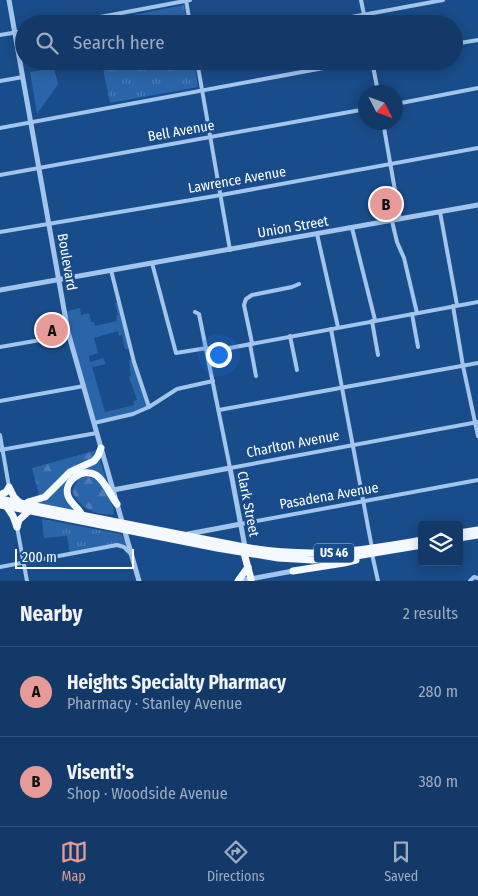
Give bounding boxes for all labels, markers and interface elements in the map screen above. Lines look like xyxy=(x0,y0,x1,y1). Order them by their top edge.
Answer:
search box xyxy=(15,15,463,70)
icon: search xyxy=(33,29,61,57)
text: Search here xyxy=(73,31,165,54)
north arrow xyxy=(358,85,403,130)
street label: Bell Avenue xyxy=(146,117,216,145)
street label: Lawrence Avenue xyxy=(187,163,287,197)
pin: B xyxy=(370,185,402,223)
street label: Union Street xyxy=(256,212,330,242)
street label: Boulevard xyxy=(54,232,80,292)
pin: A xyxy=(36,311,68,349)
your location xyxy=(206,342,232,368)
street label: Charlton Avenue xyxy=(245,427,341,461)
street label: Clark Street xyxy=(233,470,263,539)
street label: Pasadena Avenue xyxy=(278,479,380,513)
map controls xyxy=(418,521,463,566)
button: layers xyxy=(418,521,463,566)
road number: US 46 xyxy=(314,544,354,562)
scale bar xyxy=(15,546,134,569)
text: 200 m xyxy=(22,549,57,566)
text: Nearby xyxy=(20,601,82,627)
text: 2 results xyxy=(403,604,458,623)
text: Heights Specialty Pharmacy xyxy=(67,671,286,694)
text: A xyxy=(32,682,40,701)
text: 280 m xyxy=(419,682,458,701)
text: Pharmacy · Stanley Avenue xyxy=(67,694,242,713)
text: Visenti's xyxy=(67,761,134,784)
text: B xyxy=(32,772,40,791)
text: 380 m xyxy=(418,772,458,791)
text: Shop · Woodside Avenue xyxy=(67,784,228,803)
tab: Map xyxy=(60,838,88,885)
tab: Directions xyxy=(207,838,265,885)
tab: Saved xyxy=(384,838,418,885)

